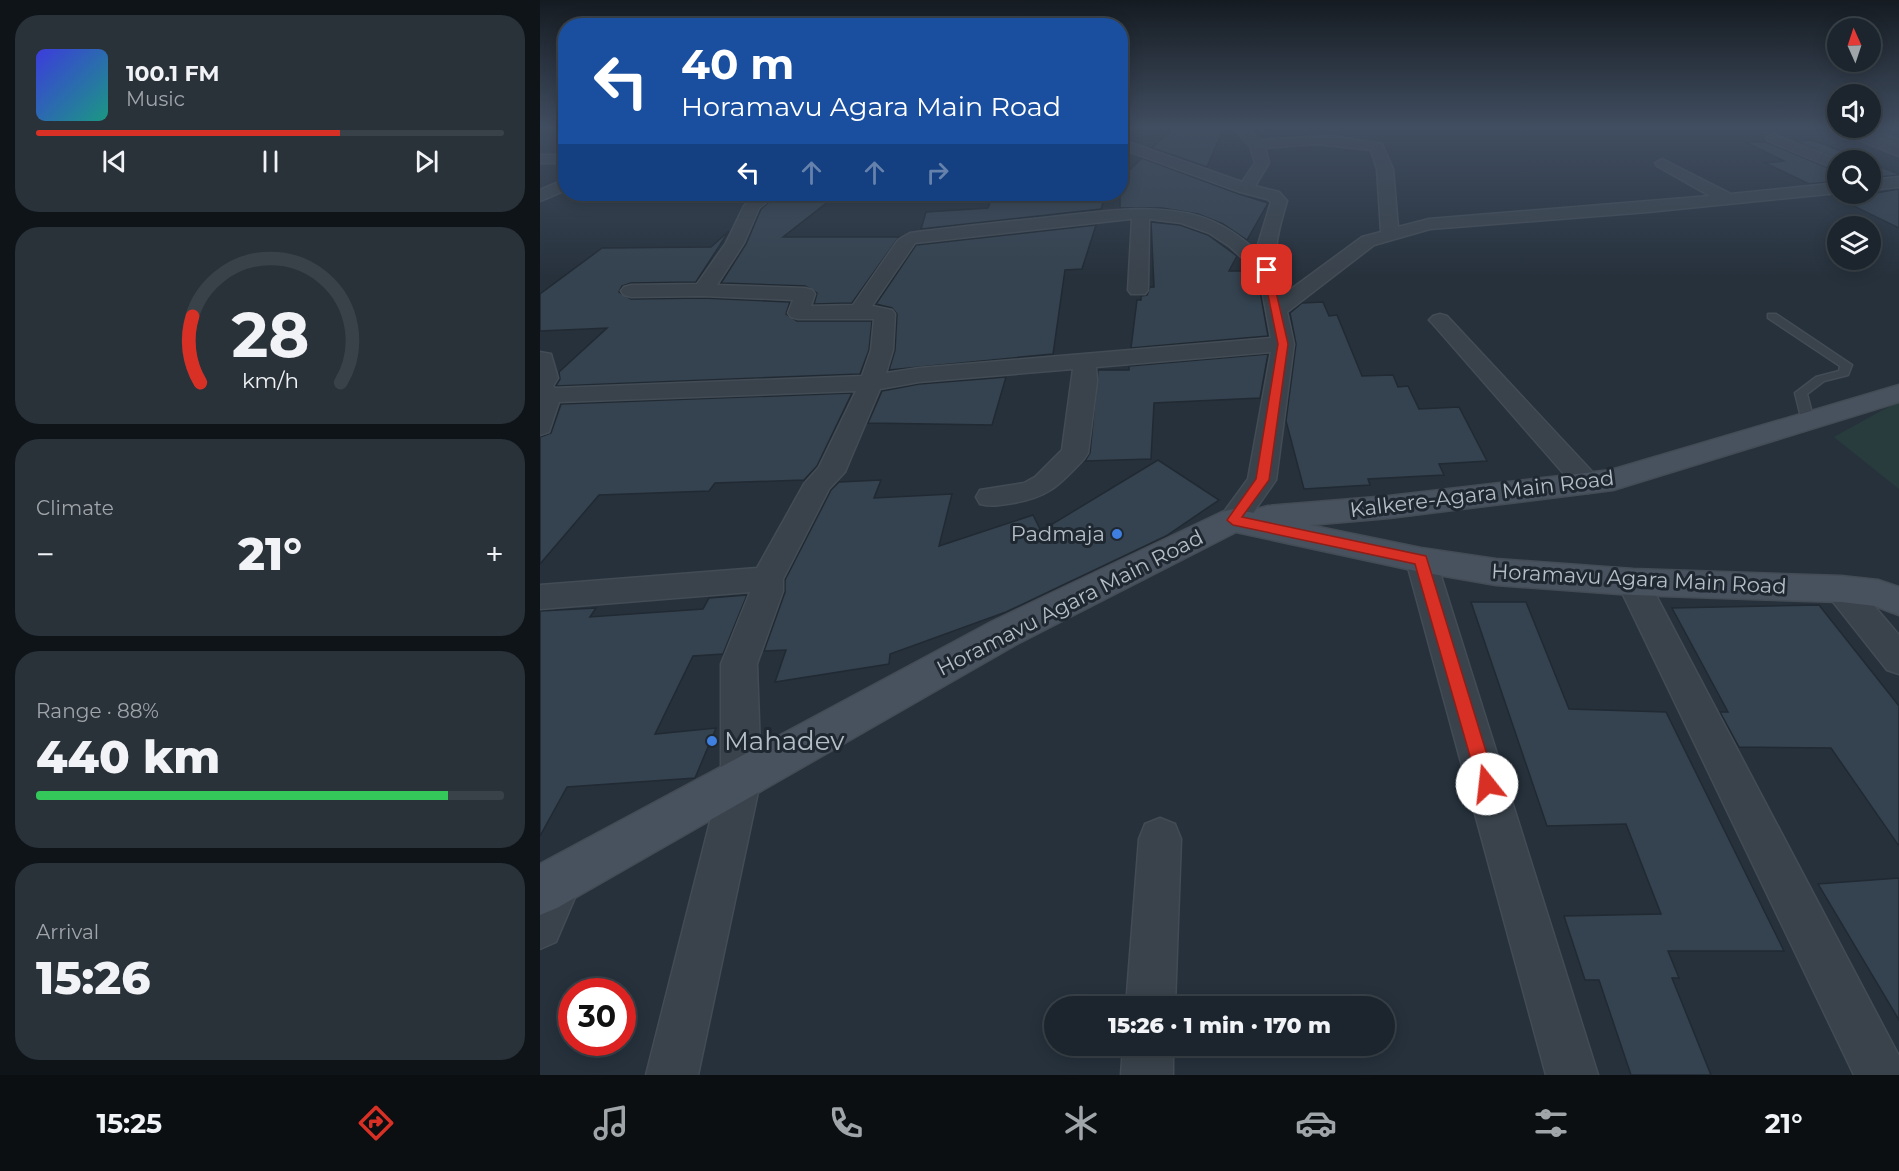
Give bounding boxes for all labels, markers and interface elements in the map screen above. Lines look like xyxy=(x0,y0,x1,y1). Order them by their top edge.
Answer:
north arrow xyxy=(1827,18,1881,72)
map controls xyxy=(1827,18,1881,270)
text: 40 m xyxy=(681,38,794,90)
icon: left xyxy=(582,42,660,120)
text: 100.1 FM xyxy=(126,60,220,87)
button: sound xyxy=(1827,84,1881,138)
text: Music xyxy=(126,87,185,111)
text: Horamavu Agara Main Road xyxy=(681,90,1061,123)
icon: previous xyxy=(98,145,131,178)
icon: pause xyxy=(254,145,287,178)
icon: next xyxy=(410,145,443,178)
button: search xyxy=(1827,150,1881,204)
icon: left xyxy=(732,156,765,189)
icon: ahead xyxy=(795,156,828,189)
icon: ahead xyxy=(858,156,891,189)
icon: right xyxy=(921,156,954,189)
button: layers xyxy=(1827,216,1881,270)
pin xyxy=(1241,244,1292,295)
icon: arrive xyxy=(1250,253,1283,286)
text: 28 xyxy=(231,297,309,373)
text: km/h xyxy=(241,367,299,393)
street label: Kalkere-Agara Main Road xyxy=(1348,465,1616,522)
text: Climate xyxy=(36,496,114,520)
place label: Padmaja xyxy=(1011,521,1105,546)
street label: Horamavu Agara Main Road xyxy=(932,524,1207,681)
text: 21° xyxy=(238,526,302,581)
marker: Padmaja xyxy=(1110,527,1124,541)
text: − xyxy=(36,534,55,574)
text: + xyxy=(485,534,504,574)
street label: Horamavu Agara Main Road xyxy=(1491,558,1787,599)
text: Range · 88% xyxy=(36,699,159,723)
place label: Mahadev xyxy=(724,725,845,757)
text: 440 km xyxy=(36,729,220,784)
marker: Mahadev xyxy=(705,734,719,748)
position arrow xyxy=(1455,752,1519,816)
text: Arrival xyxy=(36,920,99,944)
text: 15:26 xyxy=(36,950,150,1005)
speed limit sign: 30 xyxy=(558,978,636,1056)
text: 15:26 · 1 min · 170 m xyxy=(1108,1012,1331,1039)
icon: directions xyxy=(355,1102,397,1144)
icon: music xyxy=(590,1102,632,1144)
icon: phone xyxy=(825,1102,867,1144)
icon: climate xyxy=(1060,1102,1102,1144)
icon: car xyxy=(1295,1102,1337,1144)
icon: filters xyxy=(1530,1102,1572,1144)
text: 15:25 xyxy=(96,1107,162,1140)
text: 21° xyxy=(1765,1107,1802,1140)

